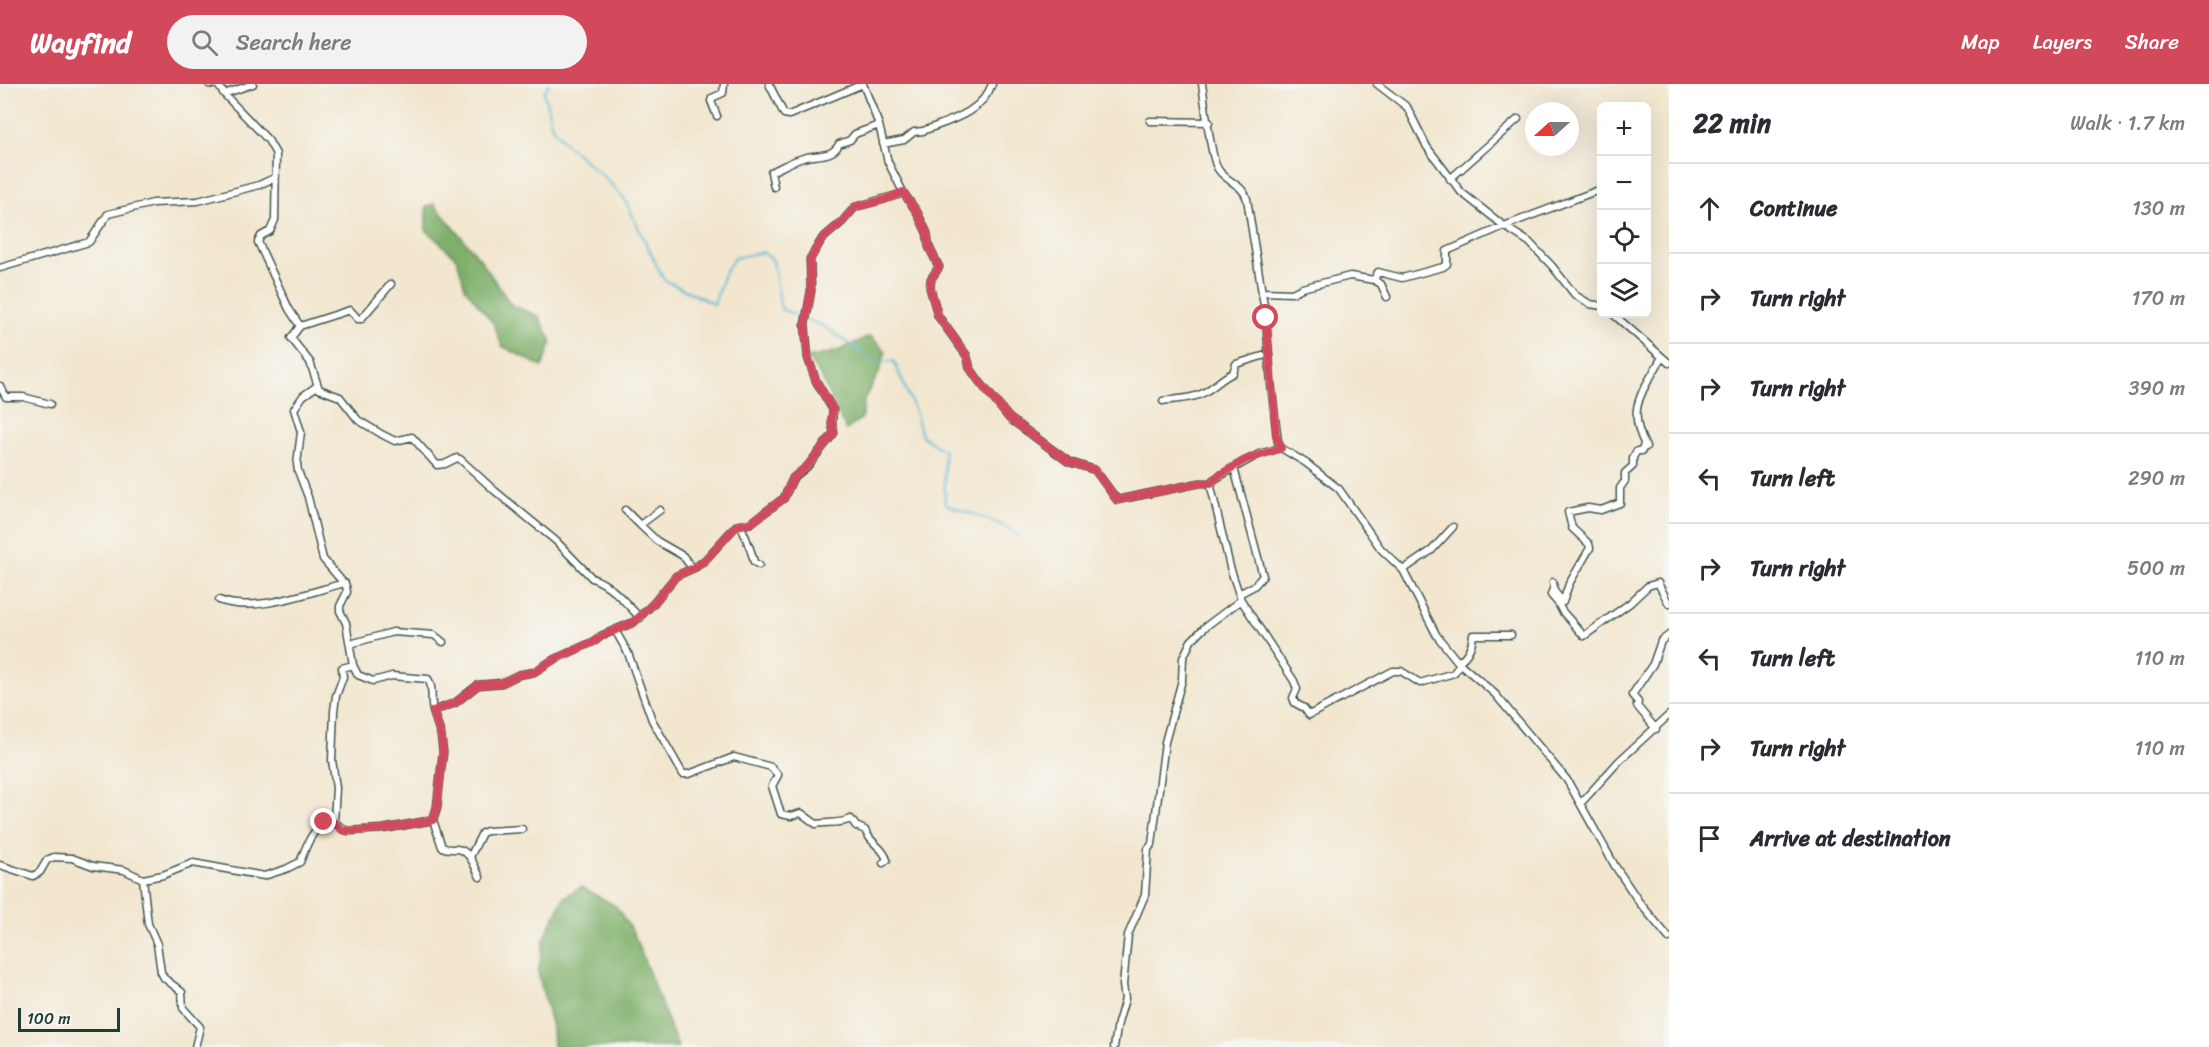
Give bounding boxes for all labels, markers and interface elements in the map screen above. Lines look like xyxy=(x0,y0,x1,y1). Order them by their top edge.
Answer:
search box xyxy=(167,15,587,69)
text: Wayfind xyxy=(30,18,131,67)
text: Search here xyxy=(236,23,352,62)
text: Map xyxy=(1961,23,2000,61)
text: Layers xyxy=(2033,23,2092,61)
text: Share xyxy=(2125,23,2179,61)
icon: search xyxy=(188,26,221,59)
text: 22 min xyxy=(1693,100,1771,146)
north arrow xyxy=(1525,102,1579,156)
map controls xyxy=(1597,102,1651,318)
button: + xyxy=(1597,102,1651,156)
text: Walk · 1.7 km xyxy=(2070,106,2185,141)
button: − xyxy=(1597,156,1651,210)
text: Continue xyxy=(1750,189,1838,228)
text: 130 m xyxy=(2132,191,2185,226)
icon: ahead xyxy=(1693,192,1726,225)
button: locate xyxy=(1597,210,1651,264)
button: layers xyxy=(1597,264,1651,318)
text: Turn right xyxy=(1750,279,1845,318)
text: 170 m xyxy=(2132,281,2185,316)
icon: right xyxy=(1693,282,1726,315)
route start xyxy=(1252,304,1278,330)
text: Turn right xyxy=(1750,369,1845,408)
text: 390 m xyxy=(2129,371,2185,406)
icon: right xyxy=(1693,372,1726,405)
text: Turn left xyxy=(1750,459,1835,498)
text: 290 m xyxy=(2128,461,2185,496)
icon: left xyxy=(1693,462,1726,495)
text: Turn right xyxy=(1750,549,1845,588)
text: 500 m xyxy=(2127,551,2185,586)
icon: right xyxy=(1693,552,1726,585)
text: Turn left xyxy=(1750,639,1835,678)
text: 110 m xyxy=(2135,641,2185,676)
icon: left xyxy=(1693,642,1726,675)
text: Turn right xyxy=(1750,729,1845,768)
text: 110 m xyxy=(2135,731,2185,766)
icon: right xyxy=(1693,732,1726,765)
route end xyxy=(310,808,336,834)
text: Arrive at destination xyxy=(1750,819,1951,858)
icon: arrive xyxy=(1693,822,1726,855)
text: 100 m xyxy=(27,1004,71,1033)
scale bar xyxy=(18,1005,120,1032)

